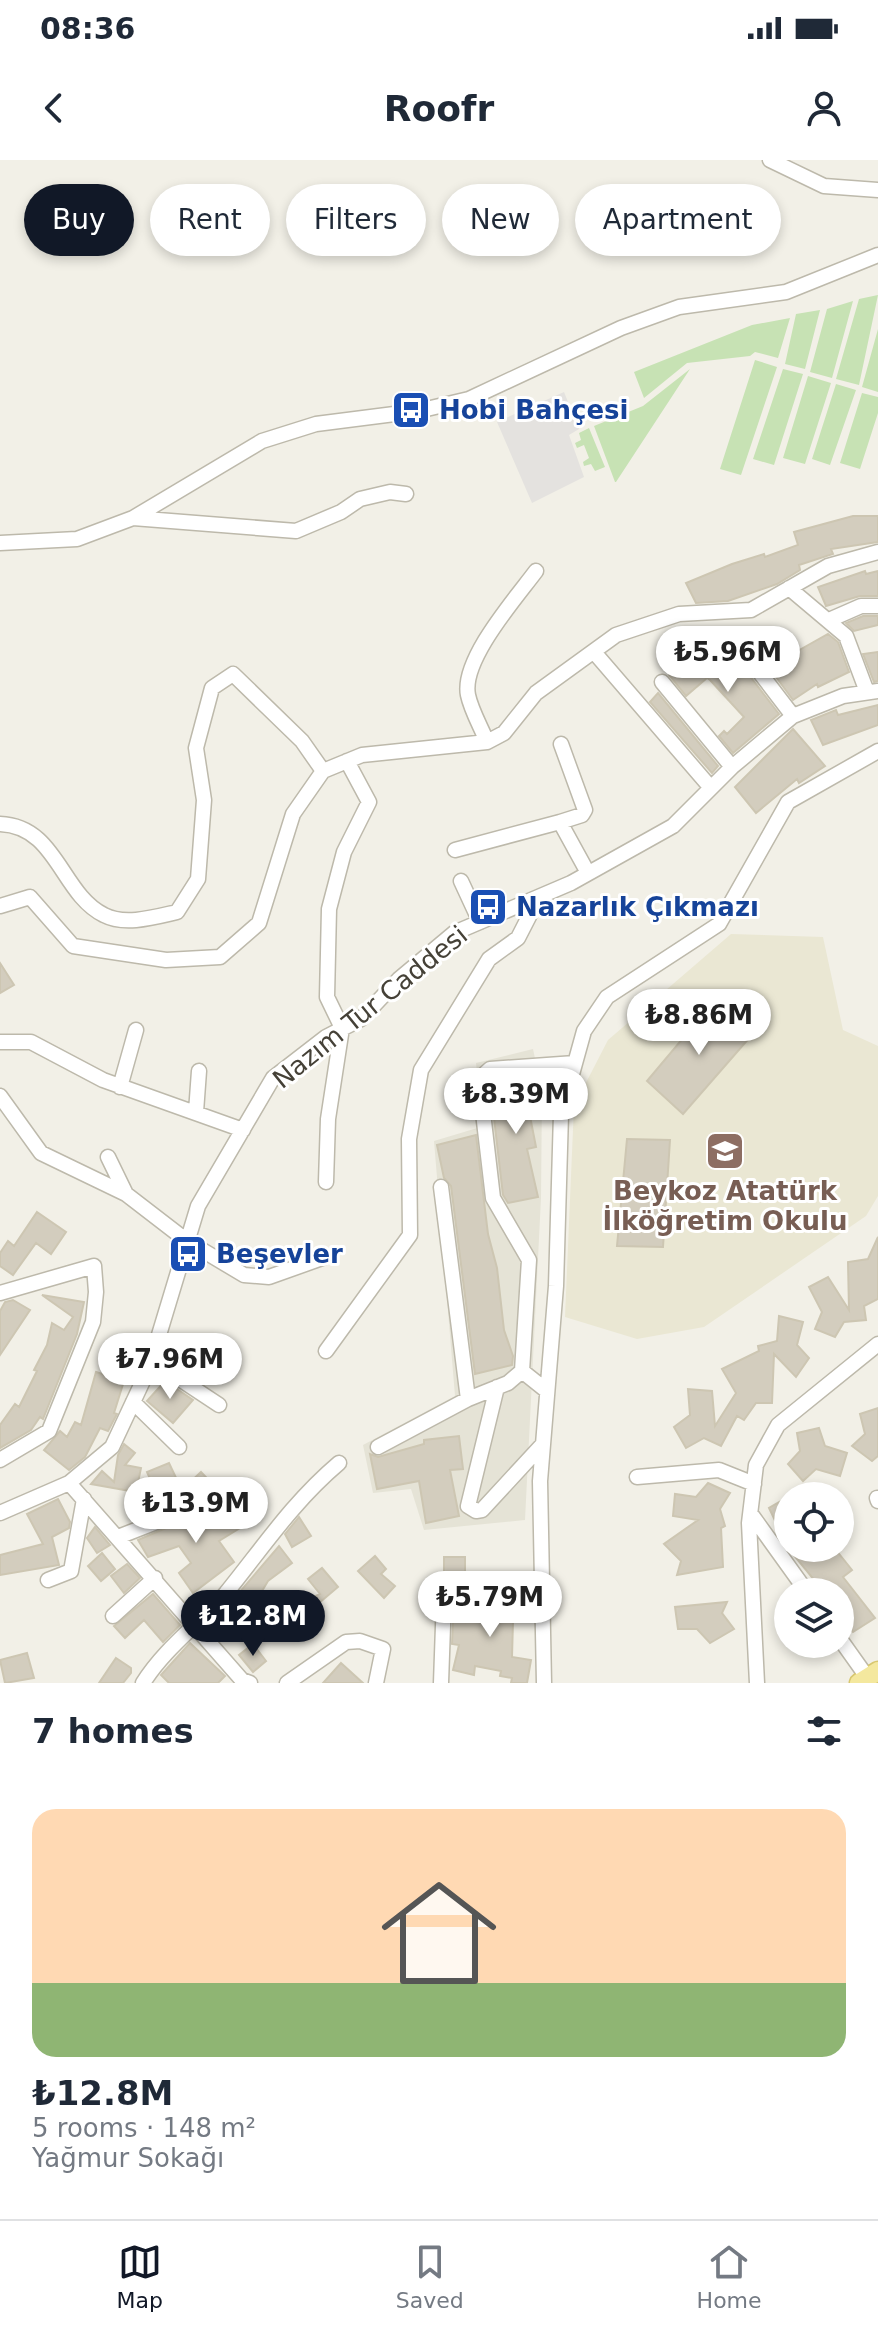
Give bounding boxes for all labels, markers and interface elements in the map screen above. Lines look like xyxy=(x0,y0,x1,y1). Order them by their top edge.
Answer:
text: 08:36 xyxy=(40,11,136,46)
icon: back xyxy=(32,86,76,130)
icon: person xyxy=(802,86,846,130)
text: Roofr xyxy=(384,88,494,129)
chip: Buy xyxy=(24,184,134,256)
chip: Rent xyxy=(150,184,270,256)
chip: Filters xyxy=(286,184,426,256)
chip: New xyxy=(442,184,559,256)
chip: Apartment xyxy=(575,184,781,256)
bus stop icon: Hobi Bahçesi xyxy=(390,389,432,431)
place label: Hobi Bahçesi xyxy=(439,395,629,425)
pin: ₺5.96M xyxy=(663,626,793,694)
text: ₺5.96M xyxy=(674,637,782,667)
bus stop icon: Nazarlık Çıkmazı xyxy=(467,886,509,928)
place label: Nazarlık Çıkmazı xyxy=(516,892,759,922)
street label: Nazım Tur Caddesi xyxy=(267,919,473,1095)
pin: ₺8.86M xyxy=(634,989,764,1057)
text: ₺8.86M xyxy=(645,1000,753,1030)
pin: ₺8.39M xyxy=(451,1068,581,1136)
text: ₺8.39M xyxy=(462,1079,570,1109)
school or university icon: Beykoz Atatürk İlköğretim Okulu xyxy=(704,1130,746,1172)
place label: Beykoz Atatürk İlköğretim Okulu xyxy=(603,1176,847,1236)
bus stop icon: Beşevler xyxy=(167,1233,209,1275)
place label: Beşevler xyxy=(216,1239,343,1269)
pin: ₺7.96M xyxy=(105,1333,235,1401)
text: ₺7.96M xyxy=(116,1344,224,1374)
pin: ₺13.9M xyxy=(131,1477,261,1545)
map controls xyxy=(774,1482,854,1658)
button: locate xyxy=(774,1482,854,1562)
text: ₺13.9M xyxy=(142,1488,250,1518)
pin: ₺5.79M xyxy=(425,1571,555,1639)
button: layers xyxy=(774,1578,854,1658)
text: ₺5.79M xyxy=(436,1582,544,1612)
pin: ₺12.8M xyxy=(188,1590,318,1658)
text: ₺12.8M xyxy=(199,1601,307,1631)
icon: filters xyxy=(802,1709,846,1753)
text: 7 homes xyxy=(32,1711,194,1751)
icon: home xyxy=(367,1861,511,2005)
text: ₺12.8M xyxy=(32,2073,173,2113)
text: 5 rooms · 148 m² xyxy=(32,2113,256,2143)
text: Yağmur Sokağı xyxy=(32,2143,224,2173)
tab: Map xyxy=(116,2240,163,2313)
tab: Saved xyxy=(396,2240,464,2313)
tab: Home xyxy=(697,2240,762,2313)

